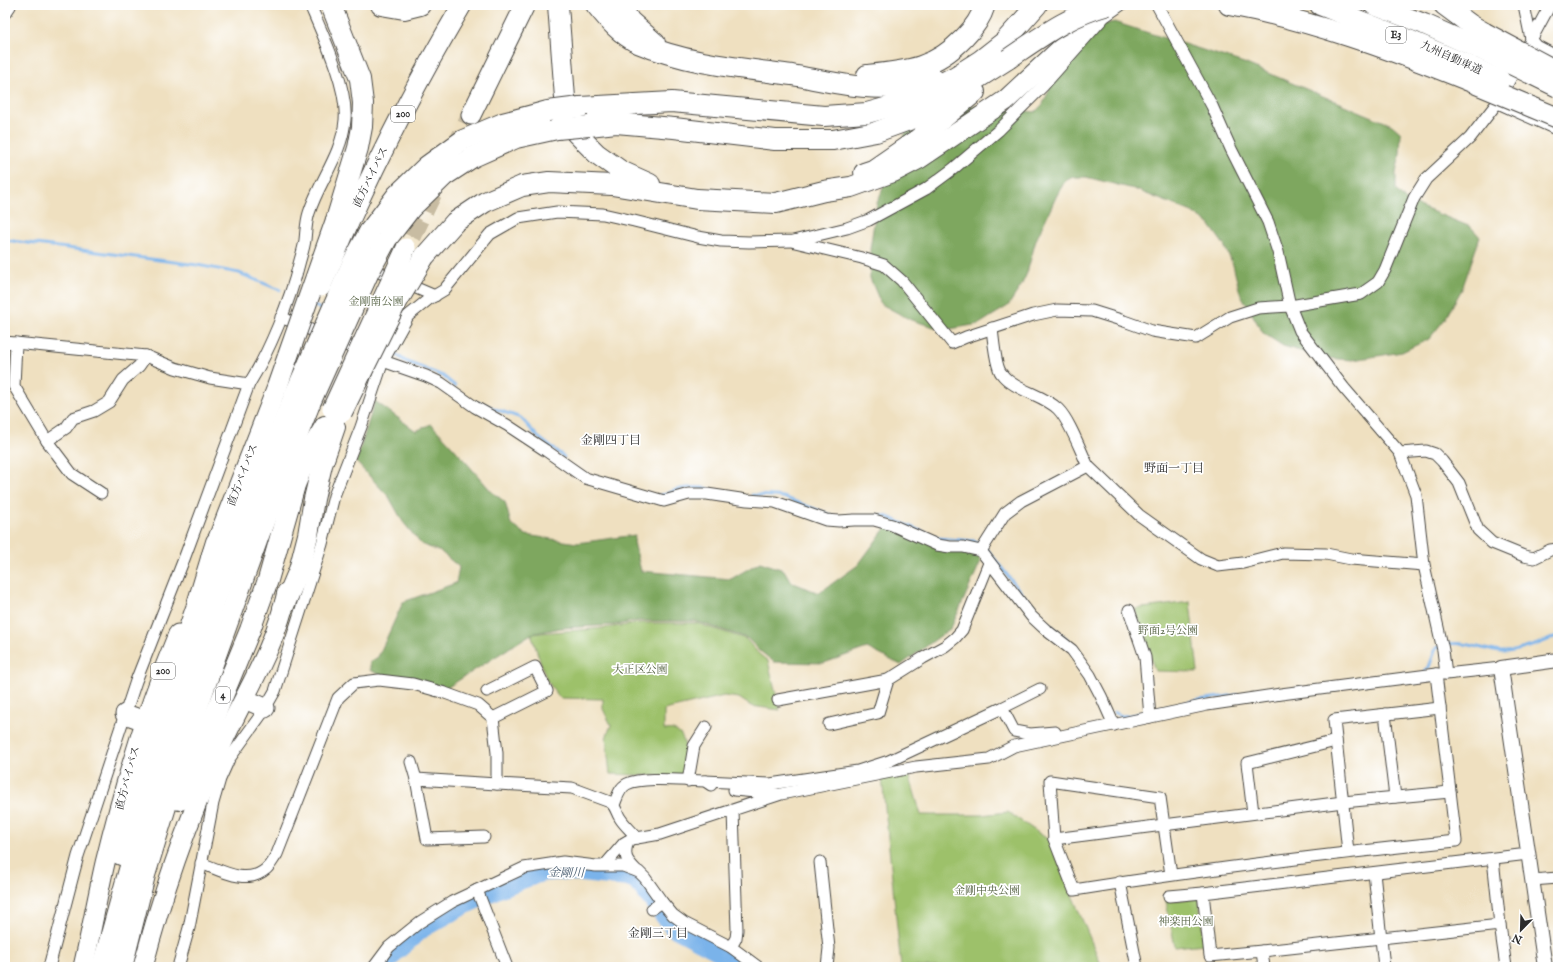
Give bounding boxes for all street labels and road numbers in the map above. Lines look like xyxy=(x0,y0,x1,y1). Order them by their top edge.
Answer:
road number: E3 xyxy=(1386,27,1406,43)
street label: 九州自動車道 xyxy=(1418,38,1484,78)
road number: 200 xyxy=(391,106,415,122)
street label: 直方バイパス xyxy=(350,144,392,210)
street label: 直方バイパス xyxy=(225,442,261,508)
road number: 200 xyxy=(151,663,175,679)
road number: 4 xyxy=(216,687,230,703)
street label: 直方バイパス xyxy=(113,744,143,812)

